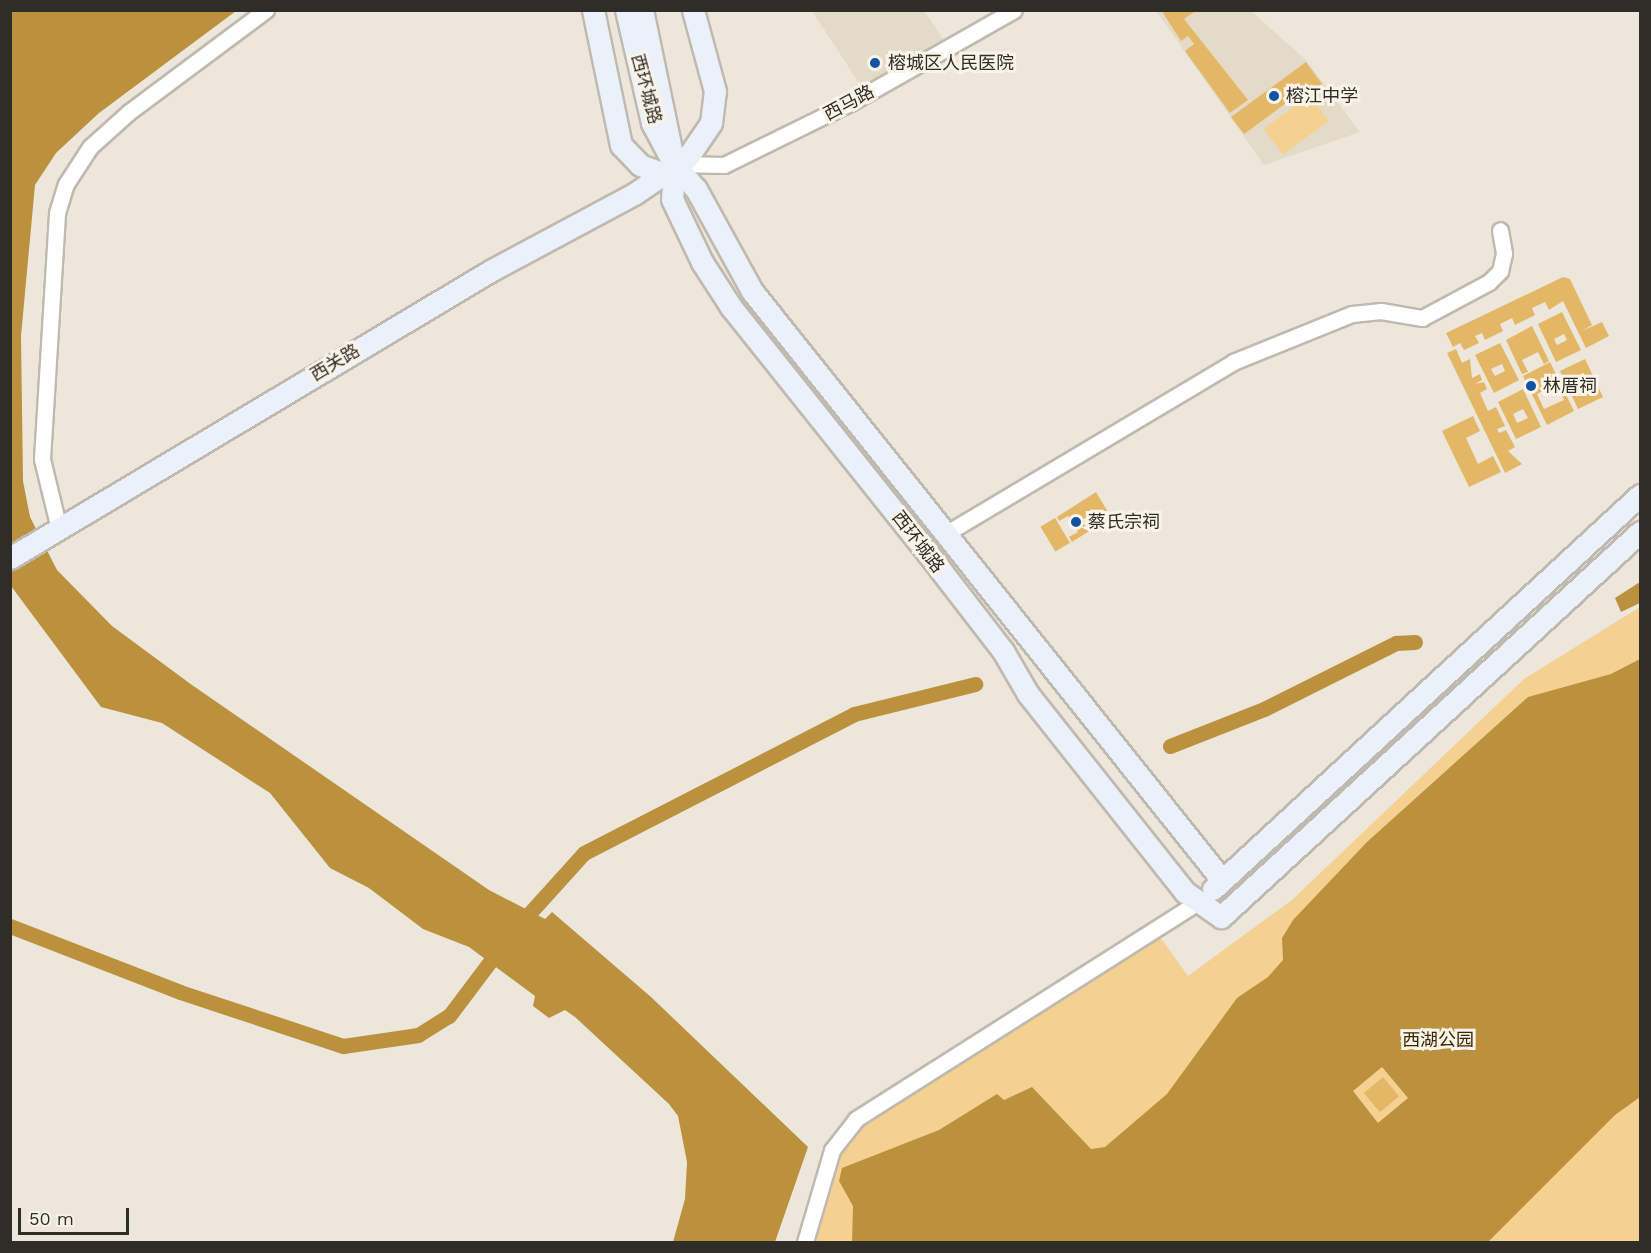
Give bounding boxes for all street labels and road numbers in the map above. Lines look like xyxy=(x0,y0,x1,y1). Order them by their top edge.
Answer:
street label: 西环城路 xyxy=(626,51,666,127)
street label: 西马路 xyxy=(820,81,878,125)
street label: 西关路 xyxy=(306,340,364,386)
street label: 西环城路 xyxy=(887,507,949,577)

